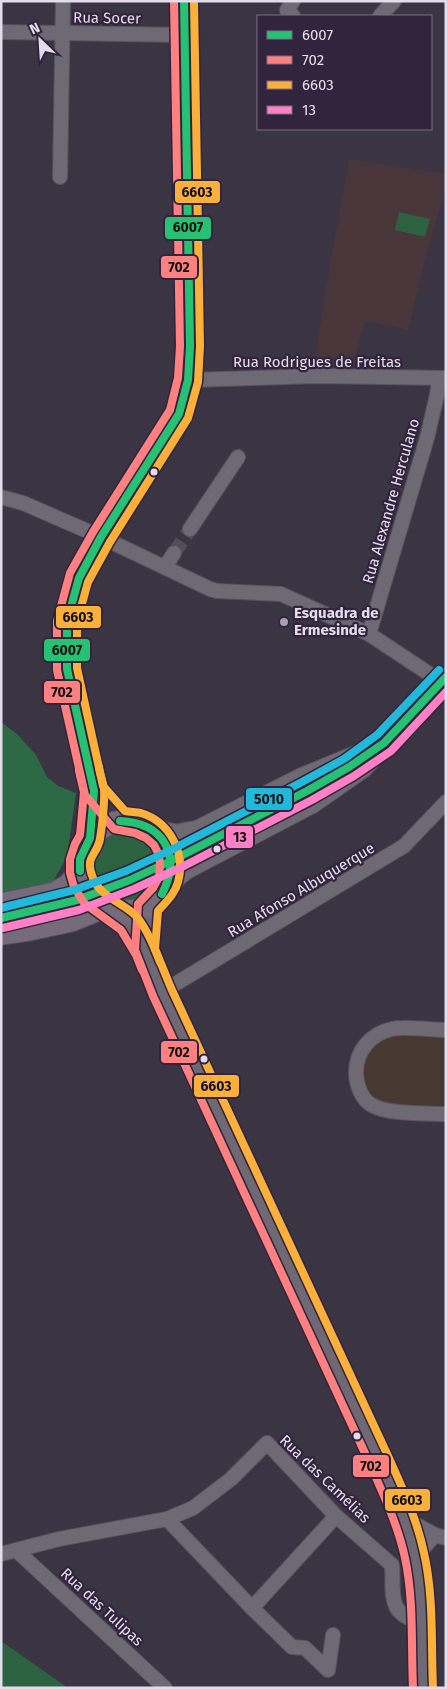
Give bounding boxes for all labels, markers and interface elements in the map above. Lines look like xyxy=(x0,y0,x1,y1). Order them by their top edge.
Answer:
street label: Rua Socer xyxy=(73,8,141,28)
north arrow xyxy=(15,15,65,65)
legend xyxy=(257,15,432,130)
text: N xyxy=(27,19,43,38)
text: 6007 xyxy=(302,26,333,44)
text: 702 xyxy=(302,51,324,69)
text: 6603 xyxy=(302,76,334,94)
text: 13 xyxy=(302,101,316,119)
line badge: 6603 xyxy=(174,180,221,204)
text: 6603 xyxy=(181,184,213,201)
line badge: 6007 xyxy=(164,216,212,240)
text: 6007 xyxy=(173,219,204,236)
line badge: 702 xyxy=(160,255,198,279)
text: 702 xyxy=(168,259,190,276)
street label: Rua Rodrigues de Freitas xyxy=(233,353,401,371)
street label: Rua Alexandre Herculano xyxy=(359,416,423,586)
unlabelled marker xyxy=(149,467,159,477)
place label: Esquadra de Ermesinde xyxy=(294,604,378,639)
line badge: 6603 xyxy=(55,605,102,629)
text: 6603 xyxy=(62,609,94,626)
marker: Esquadra de Ermesinde xyxy=(278,616,290,628)
line badge: 6007 xyxy=(43,638,91,662)
text: 6007 xyxy=(52,642,83,659)
line badge: 702 xyxy=(43,680,81,704)
text: 702 xyxy=(51,684,73,701)
line badge: 5010 xyxy=(245,787,293,811)
text: 5010 xyxy=(254,791,284,808)
line badge: 13 xyxy=(225,825,254,849)
text: 13 xyxy=(233,829,247,846)
street label: Rua Afonso Albuquerque xyxy=(224,839,378,941)
unlabelled marker xyxy=(212,844,222,854)
line badge: 702 xyxy=(160,1040,198,1064)
text: 702 xyxy=(168,1044,190,1061)
unlabelled marker xyxy=(199,1054,209,1064)
line badge: 6603 xyxy=(193,1074,240,1098)
text: 6603 xyxy=(200,1078,232,1095)
street label: Rua das Camélias xyxy=(276,1431,374,1527)
unlabelled marker xyxy=(352,1431,362,1441)
line badge: 702 xyxy=(352,1454,390,1478)
text: 702 xyxy=(360,1458,382,1475)
line badge: 6603 xyxy=(384,1488,431,1512)
text: 6603 xyxy=(391,1492,423,1509)
street label: Rua das Tulipas xyxy=(57,1564,147,1650)

